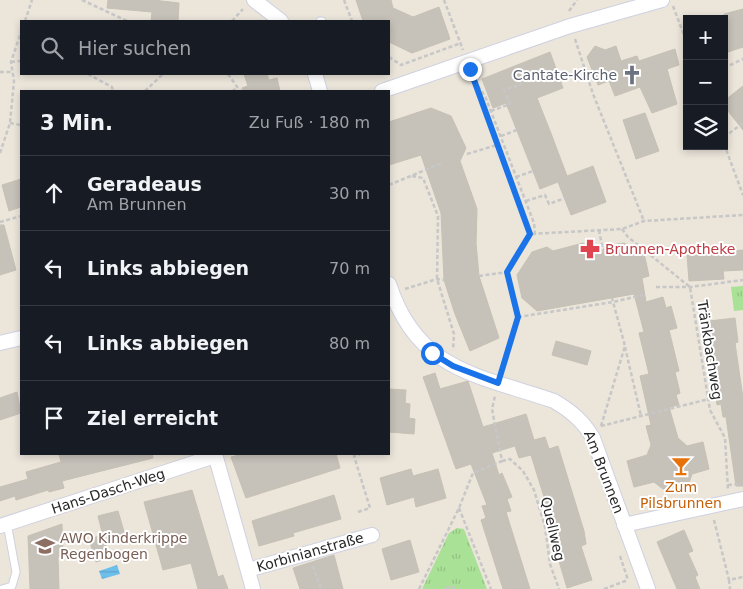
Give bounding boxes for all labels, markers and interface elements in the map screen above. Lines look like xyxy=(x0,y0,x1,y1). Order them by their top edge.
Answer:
map controls xyxy=(683,15,728,150)
button: + xyxy=(683,15,728,60)
search box xyxy=(20,20,390,75)
icon: search xyxy=(38,34,66,62)
text: Hier suchen xyxy=(78,37,191,59)
route end xyxy=(459,58,482,81)
button: − xyxy=(683,60,728,105)
church icon: Cantate-Kirche xyxy=(621,64,643,86)
place label: Cantate-Kirche xyxy=(513,67,617,83)
button: layers xyxy=(683,105,728,150)
text: 3 Min. xyxy=(40,111,113,135)
text: Zu Fuß · 180 m xyxy=(249,113,370,132)
text: Geradeaus xyxy=(87,173,202,195)
icon: ahead xyxy=(40,179,68,207)
text: 30 m xyxy=(329,184,370,203)
text: Am Brunnen xyxy=(87,195,187,214)
pharmacy icon: Brunnen-Apotheke xyxy=(579,238,601,260)
place label: Brunnen-Apotheke xyxy=(605,241,735,257)
icon: left xyxy=(40,254,68,282)
text: Links abbiegen xyxy=(87,257,249,279)
text: 70 m xyxy=(329,259,370,278)
street label: Tränkbachweg xyxy=(694,298,726,401)
icon: left xyxy=(40,329,68,357)
text: Links abbiegen xyxy=(87,332,249,354)
text: 80 m xyxy=(329,334,370,353)
route start xyxy=(421,342,444,365)
icon: arrive xyxy=(40,404,68,432)
text: Ziel erreicht xyxy=(87,407,218,429)
street label: Am Brunnen xyxy=(581,428,627,516)
bar icon: Zum Pilsbrunnen xyxy=(670,455,692,477)
street label: Hans-Dasch-Weg xyxy=(49,465,167,517)
place label: Zum Pilsbrunnen xyxy=(640,479,722,511)
street label: Quellweg xyxy=(538,495,568,563)
street label: Korbinianstraße xyxy=(255,529,365,575)
place label: AWO Kinderkrippe Regenbogen xyxy=(60,530,187,562)
school or university icon: AWO Kinderkrippe Regenbogen xyxy=(34,535,56,557)

